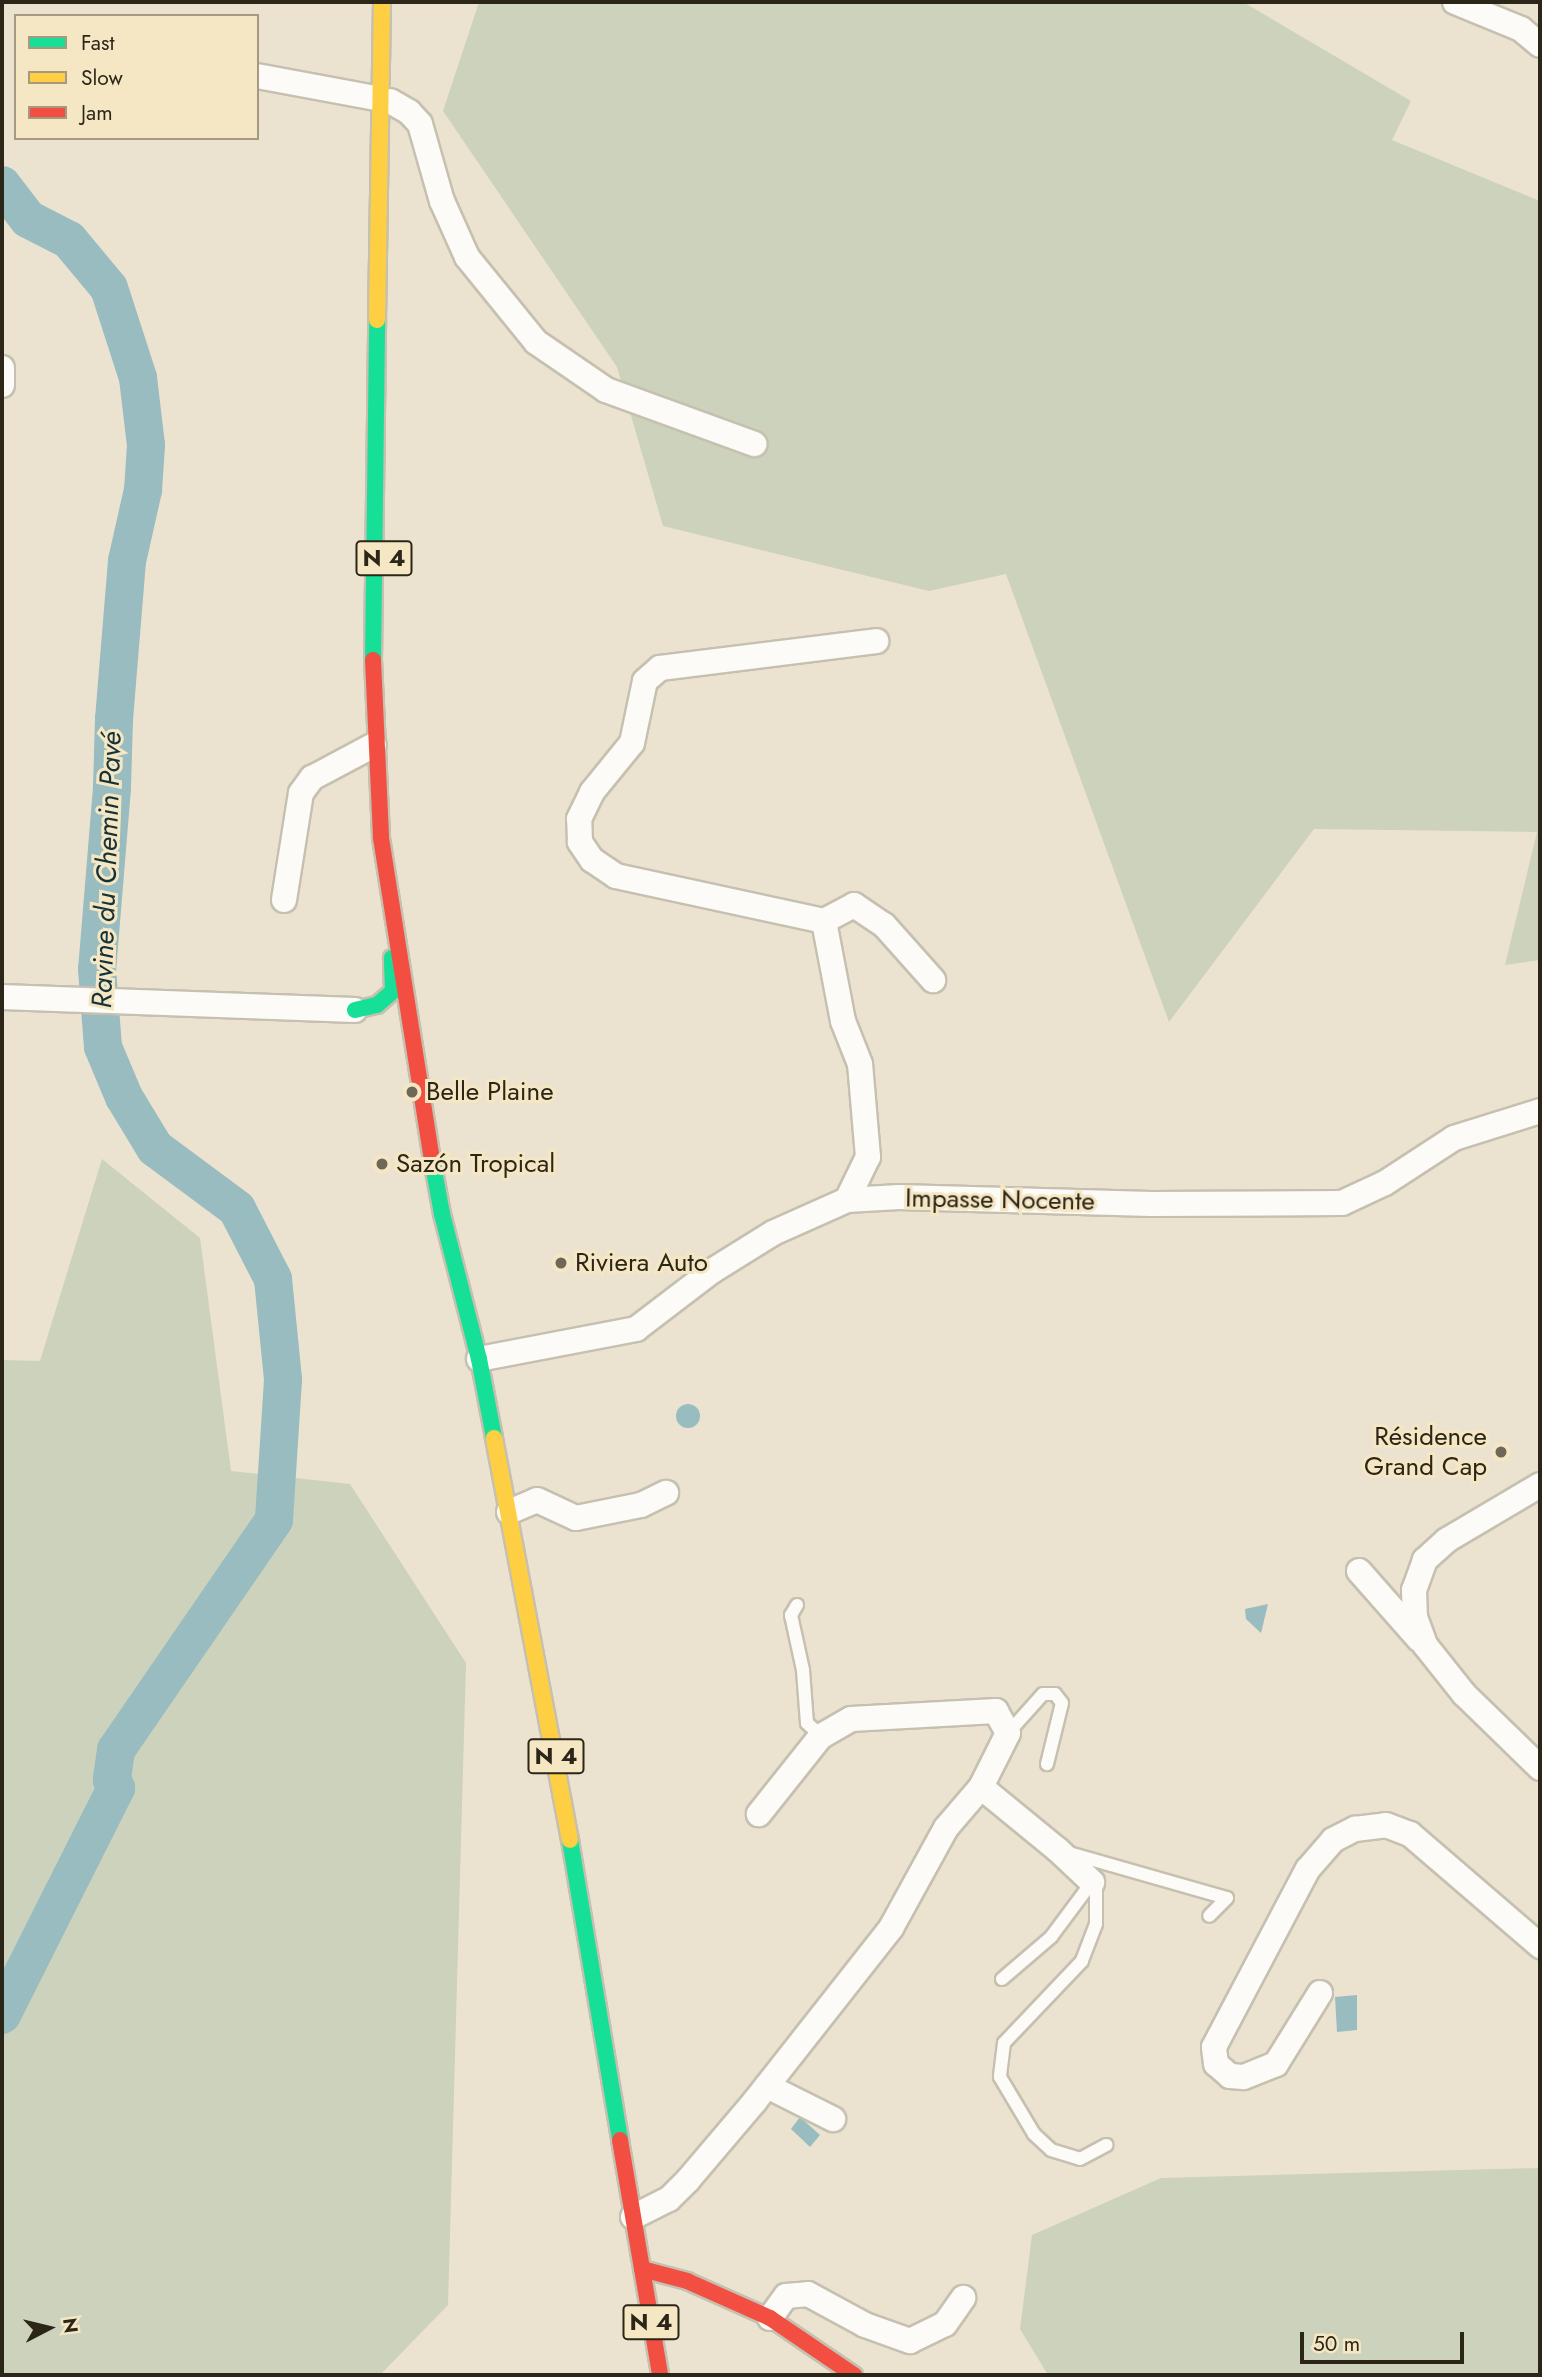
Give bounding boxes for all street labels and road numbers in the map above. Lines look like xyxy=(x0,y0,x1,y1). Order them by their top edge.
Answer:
road number: N 4 xyxy=(354,538,414,578)
street label: Impasse Nocente xyxy=(905,1183,1095,1217)
road number: N 4 xyxy=(526,1736,586,1776)
road number: N 4 xyxy=(621,2302,681,2342)

